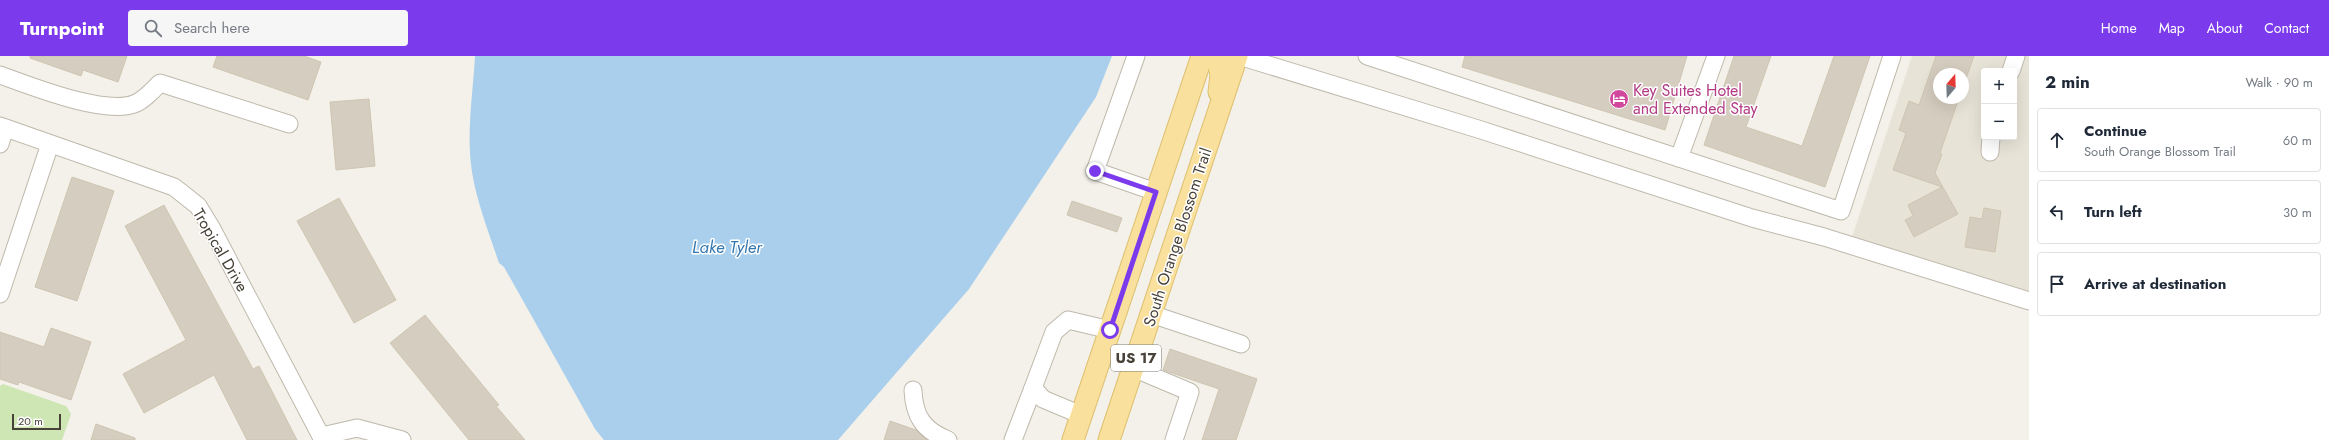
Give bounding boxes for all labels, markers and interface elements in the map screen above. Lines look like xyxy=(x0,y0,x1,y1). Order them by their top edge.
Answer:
search box xyxy=(128,10,408,46)
text: Turnpoint xyxy=(20,15,104,42)
icon: search xyxy=(142,17,164,39)
text: Search here xyxy=(174,17,250,39)
text: Home xyxy=(2101,18,2137,38)
text: Map xyxy=(2159,18,2185,38)
text: About xyxy=(2207,18,2242,38)
text: Contact xyxy=(2264,18,2309,38)
north arrow xyxy=(1933,68,1969,104)
map controls xyxy=(1981,68,2017,140)
button: + xyxy=(1981,68,2017,104)
text: 2 min xyxy=(2045,70,2090,94)
text: Walk · 90 m xyxy=(2245,73,2313,92)
place label: Key Suites Hotel and Extended Stay xyxy=(1633,79,1759,120)
hotel icon: Key Suites Hotel and Extended Stay xyxy=(1608,88,1630,110)
button: − xyxy=(1981,104,2017,140)
text: Continue xyxy=(2084,120,2147,142)
icon: ahead xyxy=(2046,129,2068,151)
text: 60 m xyxy=(2283,131,2312,150)
text: South Orange Blossom Trail xyxy=(2084,142,2236,161)
street label: South Orange Blossom Trail xyxy=(1138,145,1217,330)
route end xyxy=(1086,162,1104,180)
icon: left xyxy=(2046,201,2068,223)
text: Turn left xyxy=(2084,201,2142,223)
text: 30 m xyxy=(2283,203,2312,222)
street label: Tropical Drive xyxy=(187,204,254,296)
water label: Lake Tyler xyxy=(692,235,763,259)
icon: arrive xyxy=(2046,273,2068,295)
text: Arrive at destination xyxy=(2084,273,2226,295)
route start xyxy=(1101,321,1119,339)
road number: US 17 xyxy=(1111,345,1161,371)
scale bar xyxy=(12,412,61,431)
text: 20 m xyxy=(18,413,43,429)

